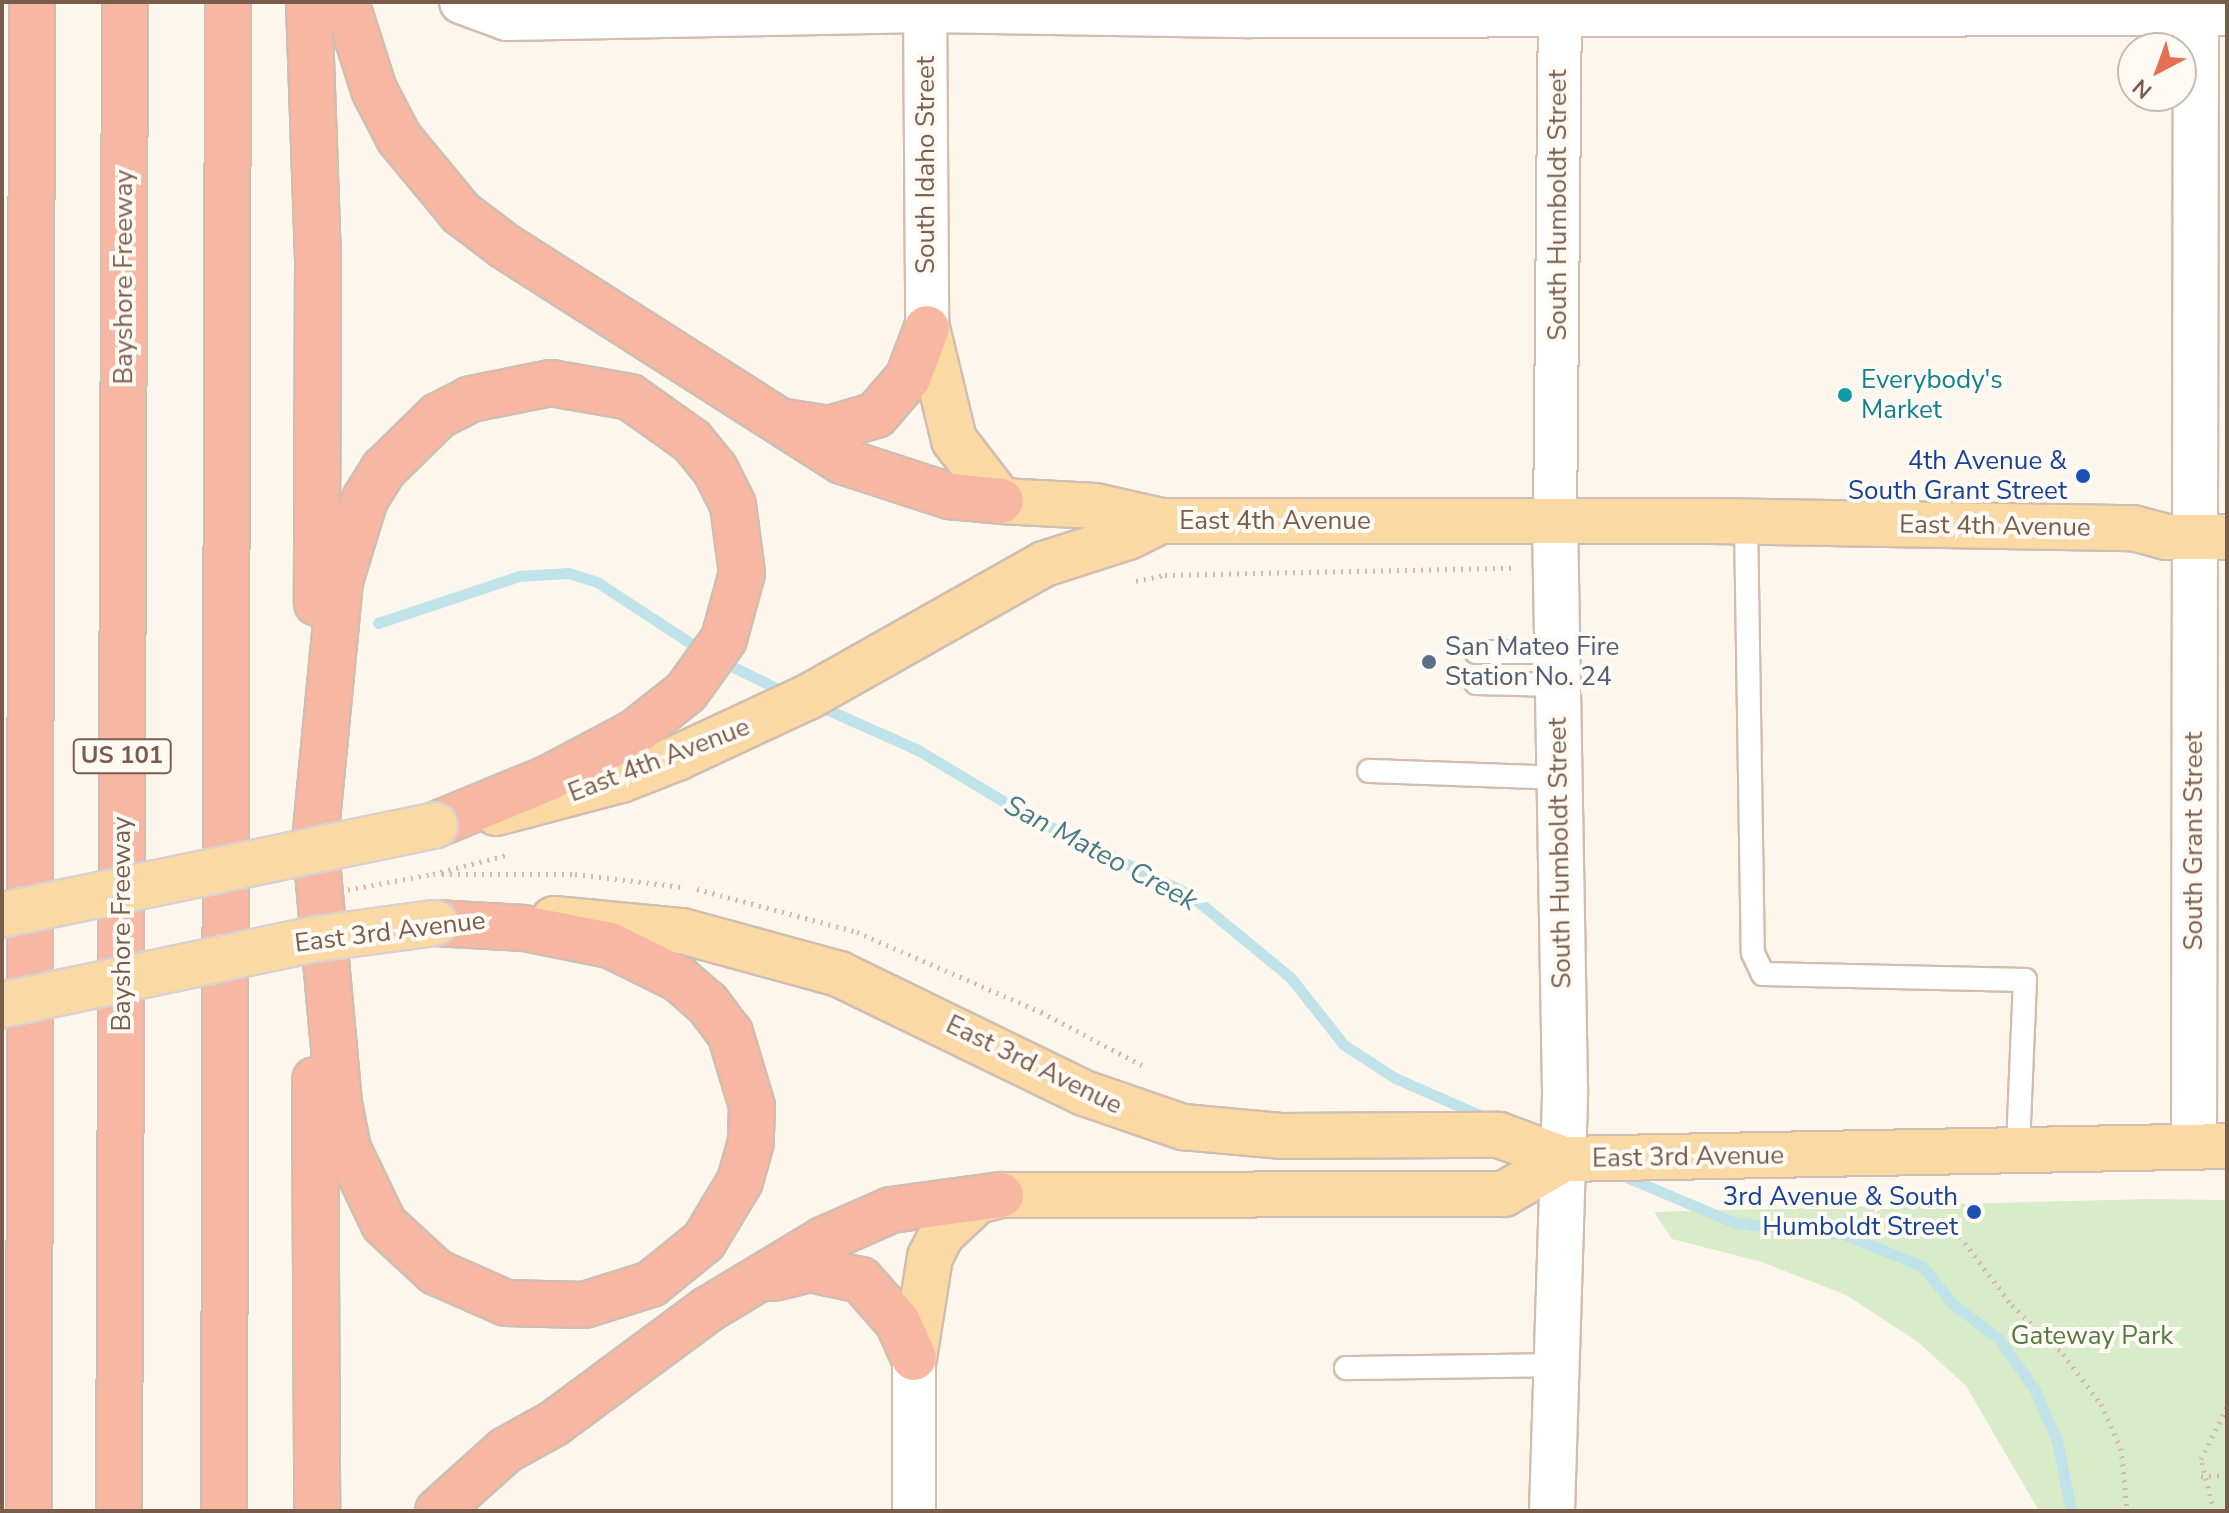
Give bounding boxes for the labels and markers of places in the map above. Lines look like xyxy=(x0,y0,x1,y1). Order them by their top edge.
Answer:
place label: Everybody's Market xyxy=(1861,364,2003,426)
marker: Everybody's Market xyxy=(1836,386,1854,404)
place label: 4th Avenue & South Grant Street xyxy=(1848,445,2067,506)
marker: 4th Avenue & South Grant Street xyxy=(2074,467,2092,485)
place label: San Mateo Fire Station No. 24 xyxy=(1445,631,1619,692)
marker: San Mateo Fire Station No. 24 xyxy=(1420,653,1438,671)
place label: 3rd Avenue & South Humboldt Street xyxy=(1723,1181,1958,1242)
marker: 3rd Avenue & South Humboldt Street xyxy=(1965,1203,1983,1221)

